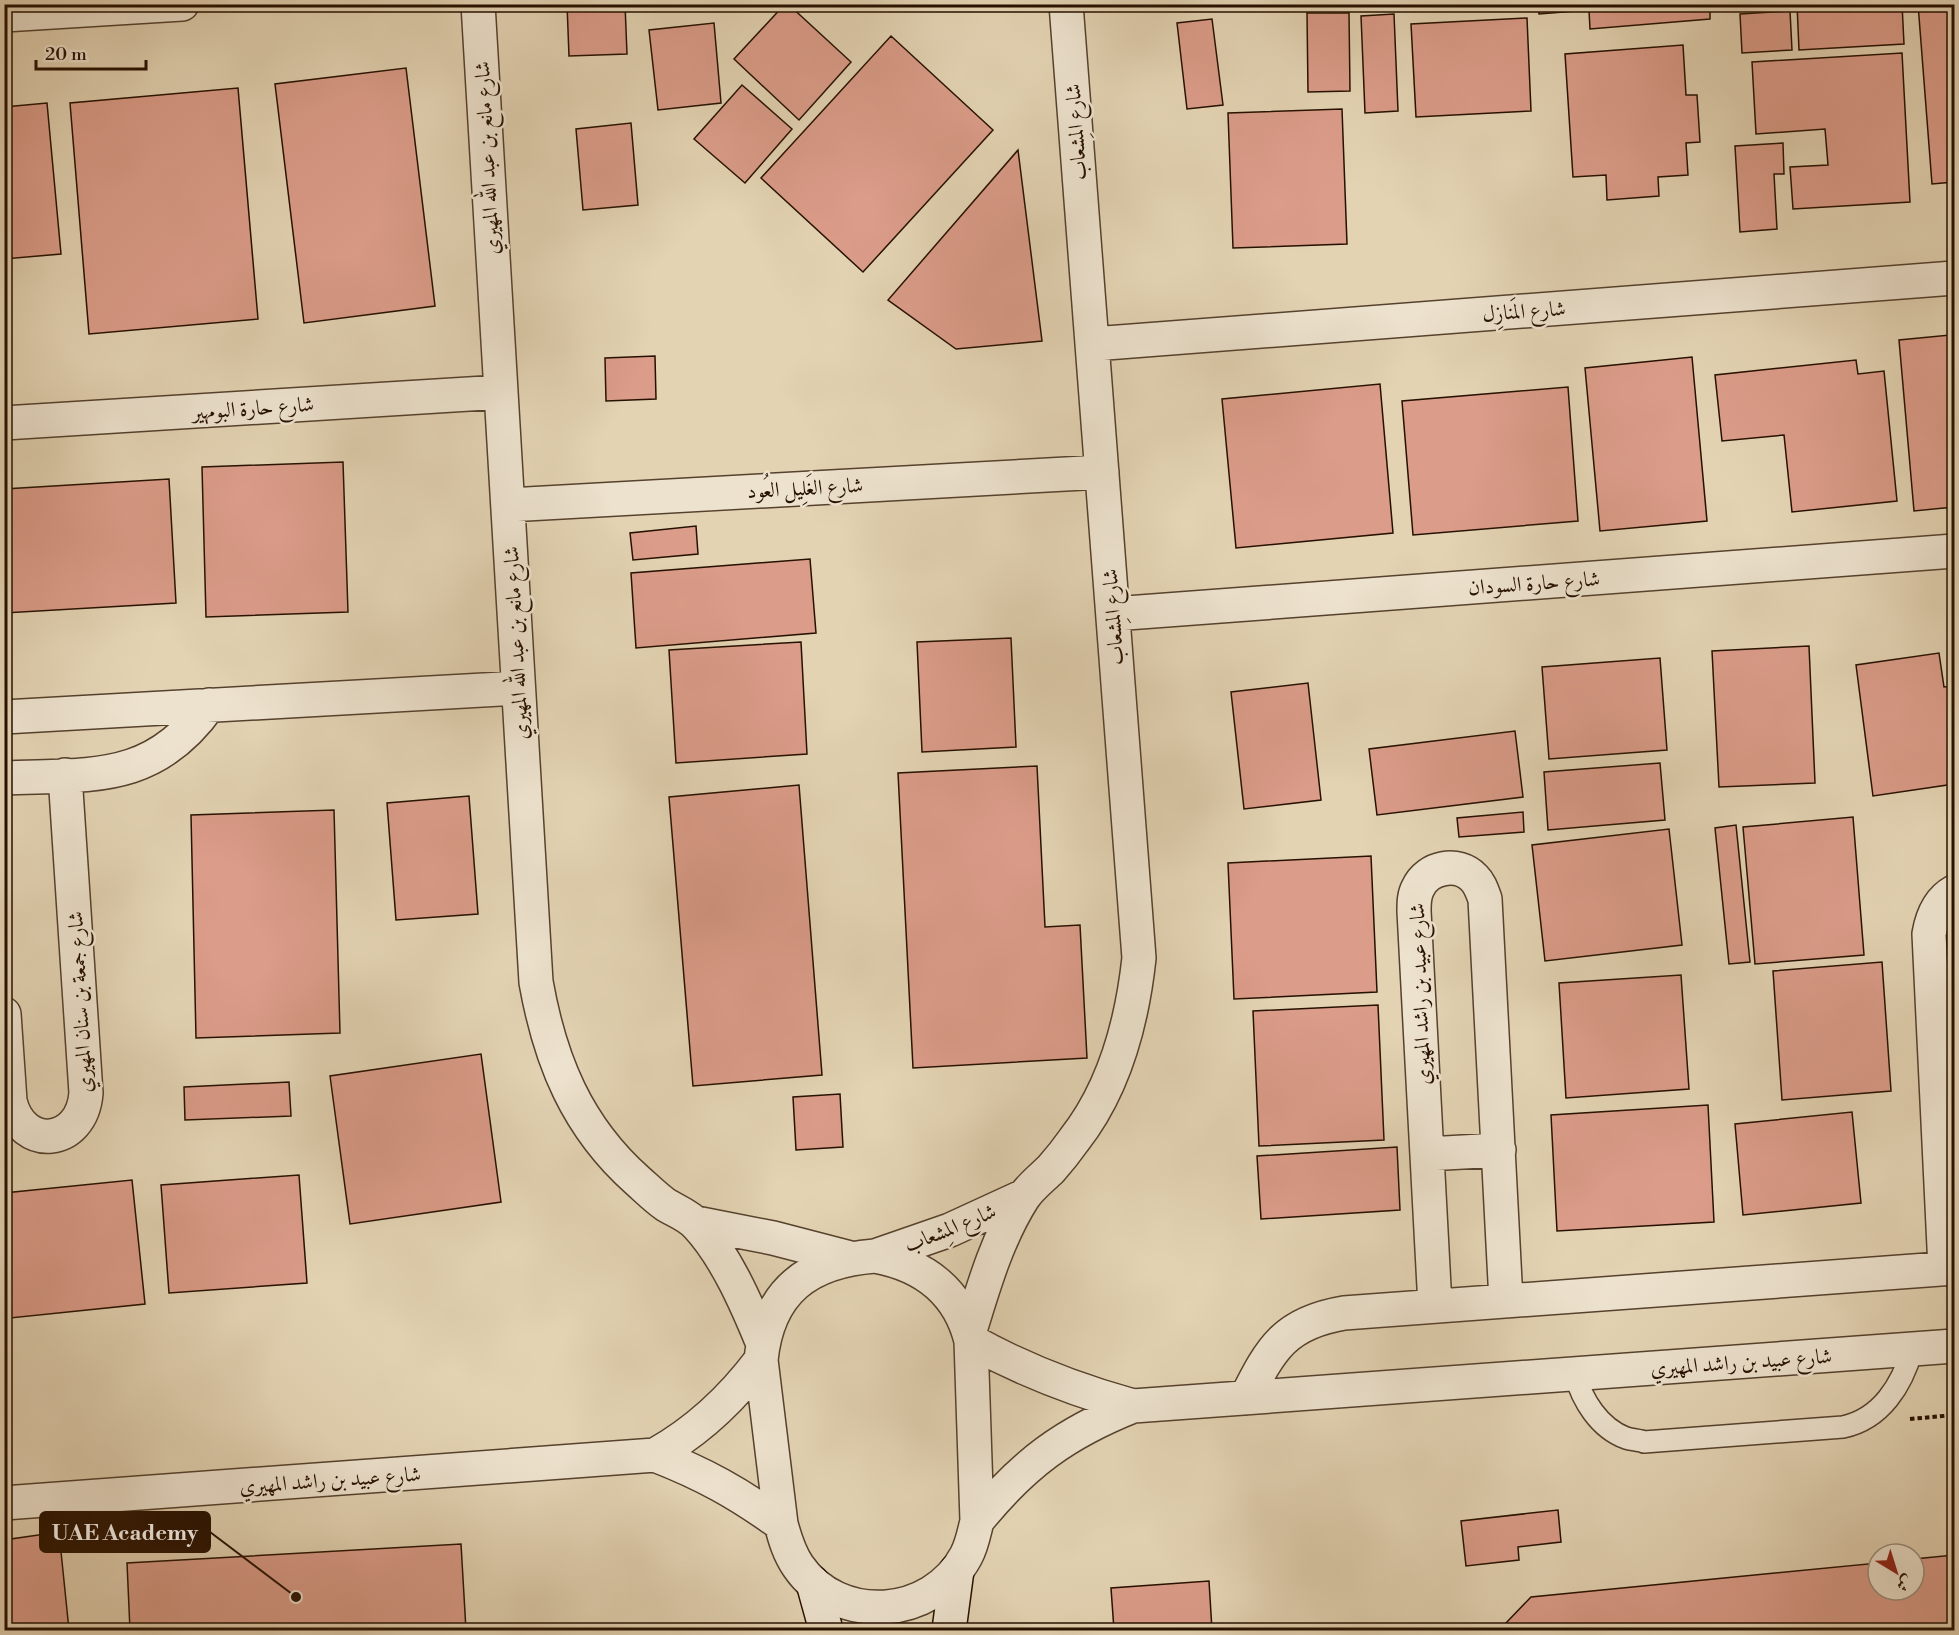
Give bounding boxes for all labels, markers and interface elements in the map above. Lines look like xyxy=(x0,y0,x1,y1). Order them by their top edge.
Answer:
scale bar xyxy=(36,33,146,71)
text: 20 m xyxy=(45,43,87,66)
street label: شارع مانع بن عبد الله المهيري xyxy=(465,60,511,256)
street label: شارع المِشعاب xyxy=(1061,83,1097,181)
street label: شارع المَنازِل xyxy=(1481,293,1567,332)
street label: شارع حارة البومهير xyxy=(189,392,315,430)
street label: شارع الغَلِيل العُود xyxy=(746,467,864,509)
street label: شارع مانع بن عبد الله المهيري xyxy=(494,545,540,741)
street label: شارع حارة السودان xyxy=(1467,566,1601,606)
street label: شارع المِشعاب xyxy=(1098,568,1134,666)
street label: شارع عبيد بن راشد المهيري xyxy=(1405,902,1441,1085)
street label: شارع جمعة بن سنان المهيري xyxy=(63,910,103,1094)
street label: شارع المِشعاب xyxy=(901,1199,1002,1263)
street label: شارع عبيد بن راشد المهيري xyxy=(1649,1344,1833,1386)
street label: شارع عبيد بن راشد المهيري xyxy=(238,1462,422,1504)
callout: UAE Academy xyxy=(40,1512,210,1552)
text: UAE Academy xyxy=(52,1520,199,1547)
north arrow xyxy=(1866,1542,1926,1602)
text: ش xyxy=(1892,1570,1917,1596)

